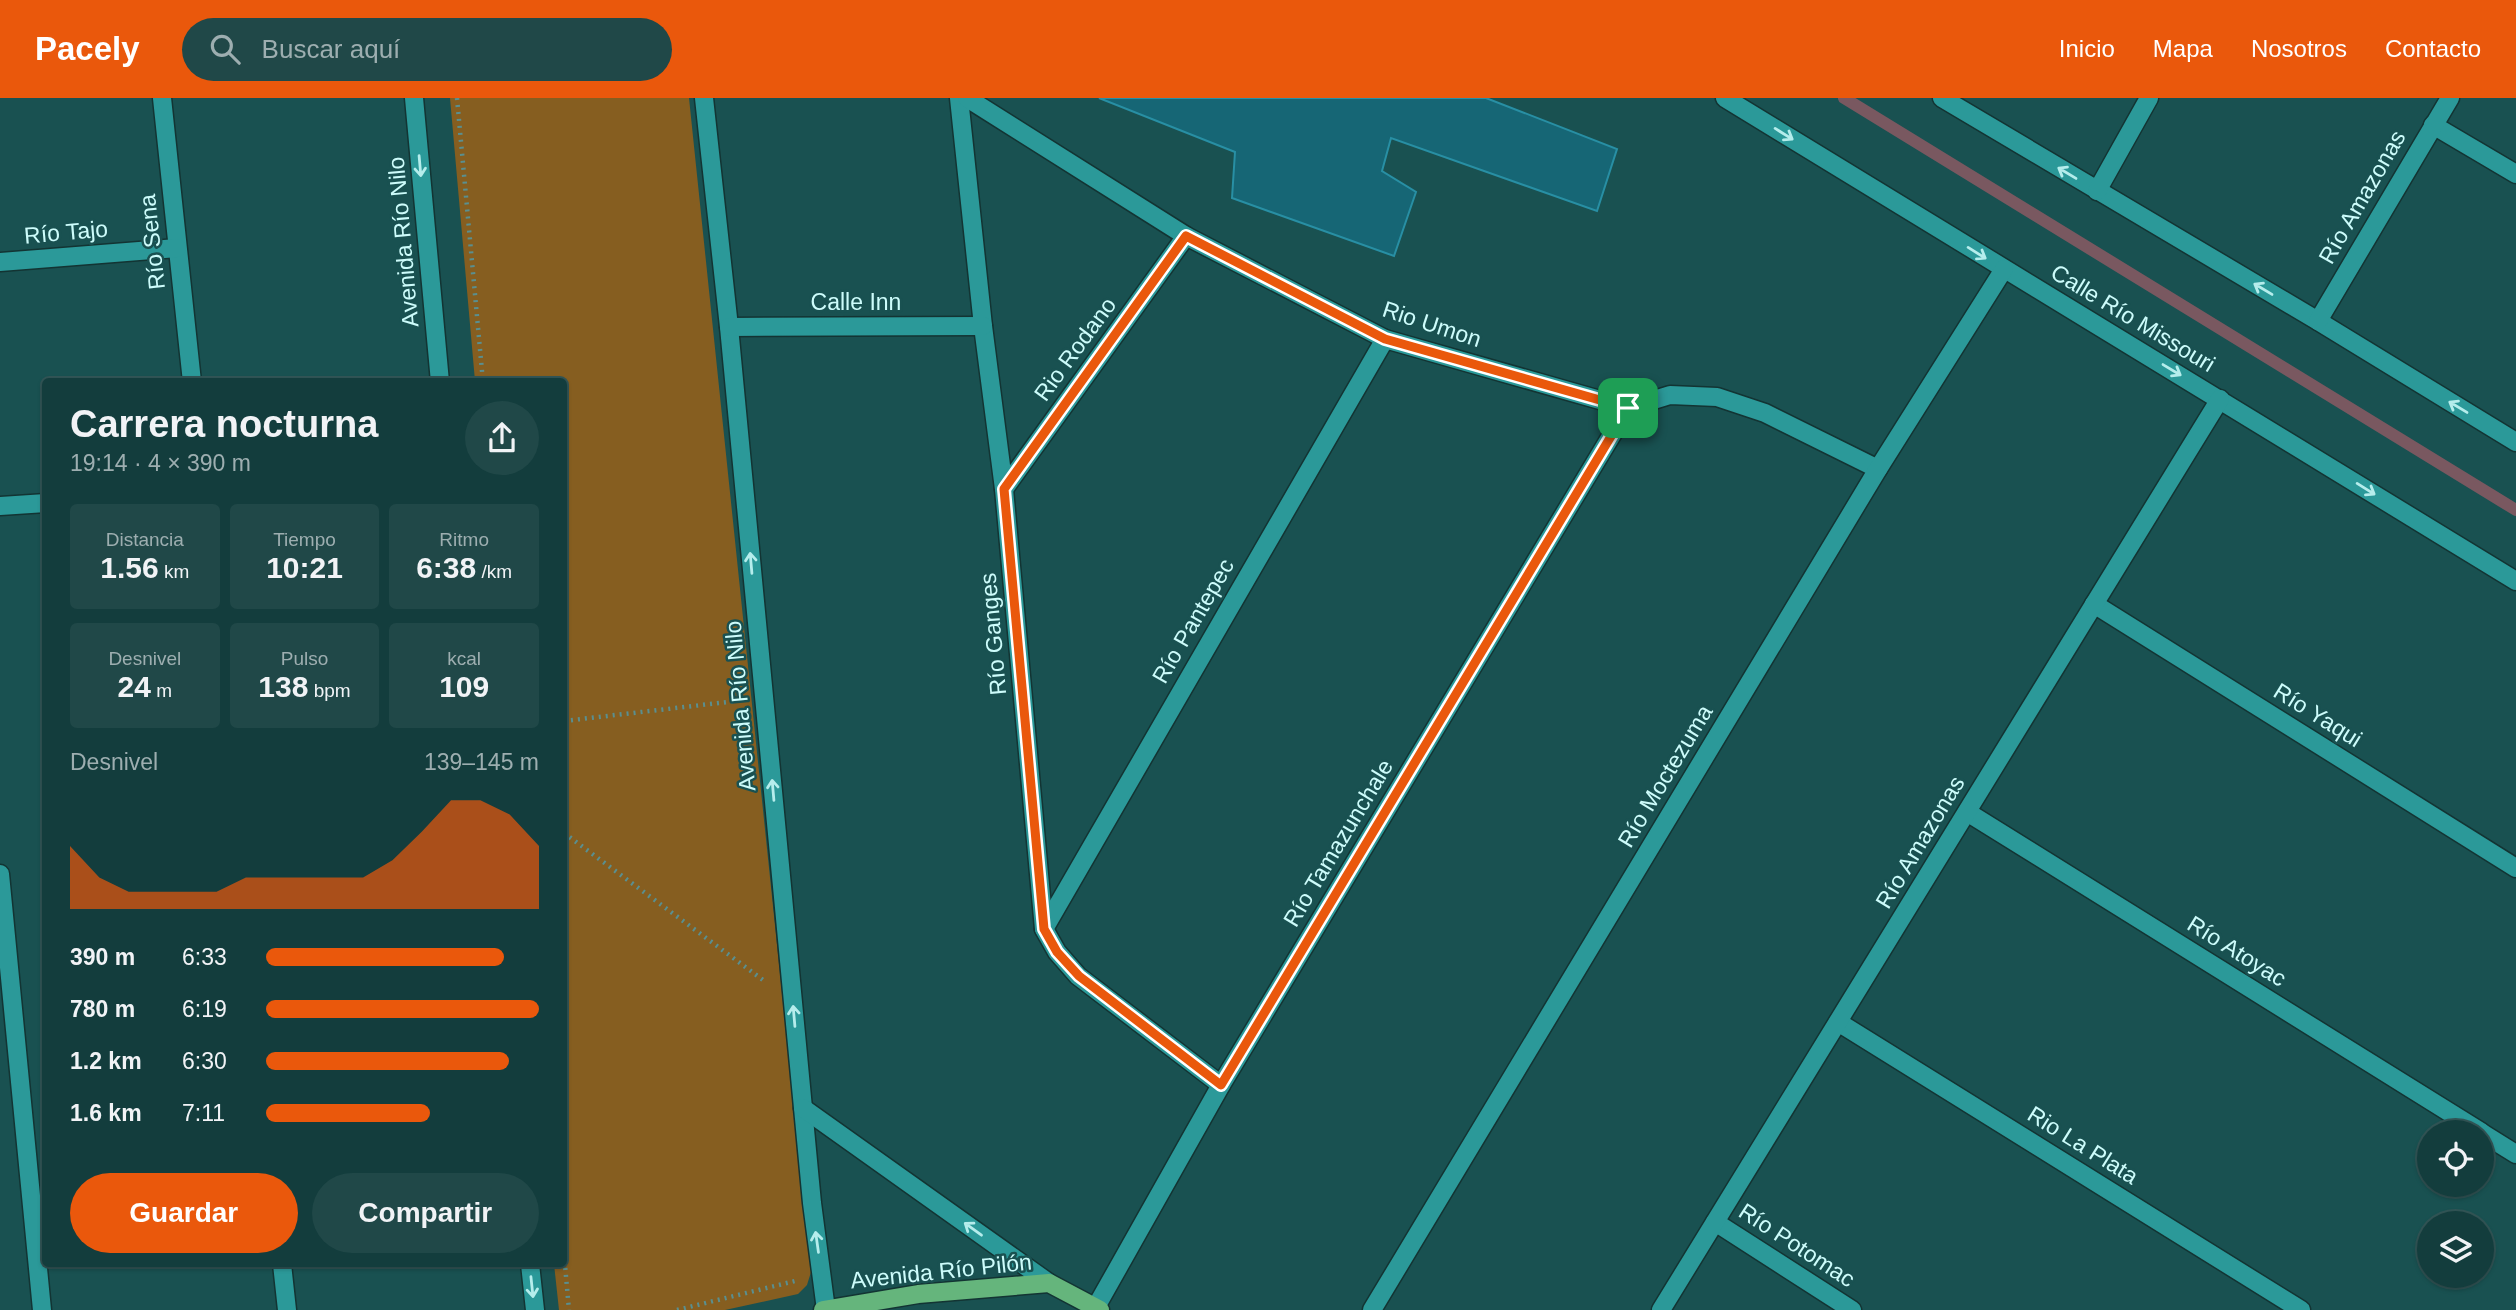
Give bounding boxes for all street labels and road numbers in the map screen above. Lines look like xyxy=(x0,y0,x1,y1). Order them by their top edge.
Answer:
street label: Río Amazonas xyxy=(2313,126,2411,268)
street label: Avenida Río Nilo xyxy=(383,156,423,328)
street label: Río Sena xyxy=(134,193,170,291)
street label: Río Tajo xyxy=(23,215,109,249)
street label: Calle Río Missouri xyxy=(2046,259,2220,377)
street label: Calle Inn xyxy=(811,289,901,315)
street label: Rio Rodano xyxy=(1029,292,1121,406)
street label: Rio Umon xyxy=(1379,296,1485,352)
street label: Río Pantepec xyxy=(1147,554,1239,688)
street label: Río Ganges xyxy=(975,572,1011,696)
street label: Avenida Río Nilo xyxy=(720,620,760,792)
street label: Río Yaqui xyxy=(2269,678,2367,752)
street label: Río Moctezuma xyxy=(1612,700,1718,852)
street label: Río Tamazunchale xyxy=(1278,755,1398,931)
street label: Río Amazonas xyxy=(1870,771,1970,913)
street label: Río Atoyac xyxy=(2183,911,2291,991)
street label: Rio La Plata xyxy=(2023,1101,2143,1189)
street label: Río Potomac xyxy=(1734,1198,1860,1292)
street label: Avenida Río Pilón xyxy=(849,1249,1033,1293)

